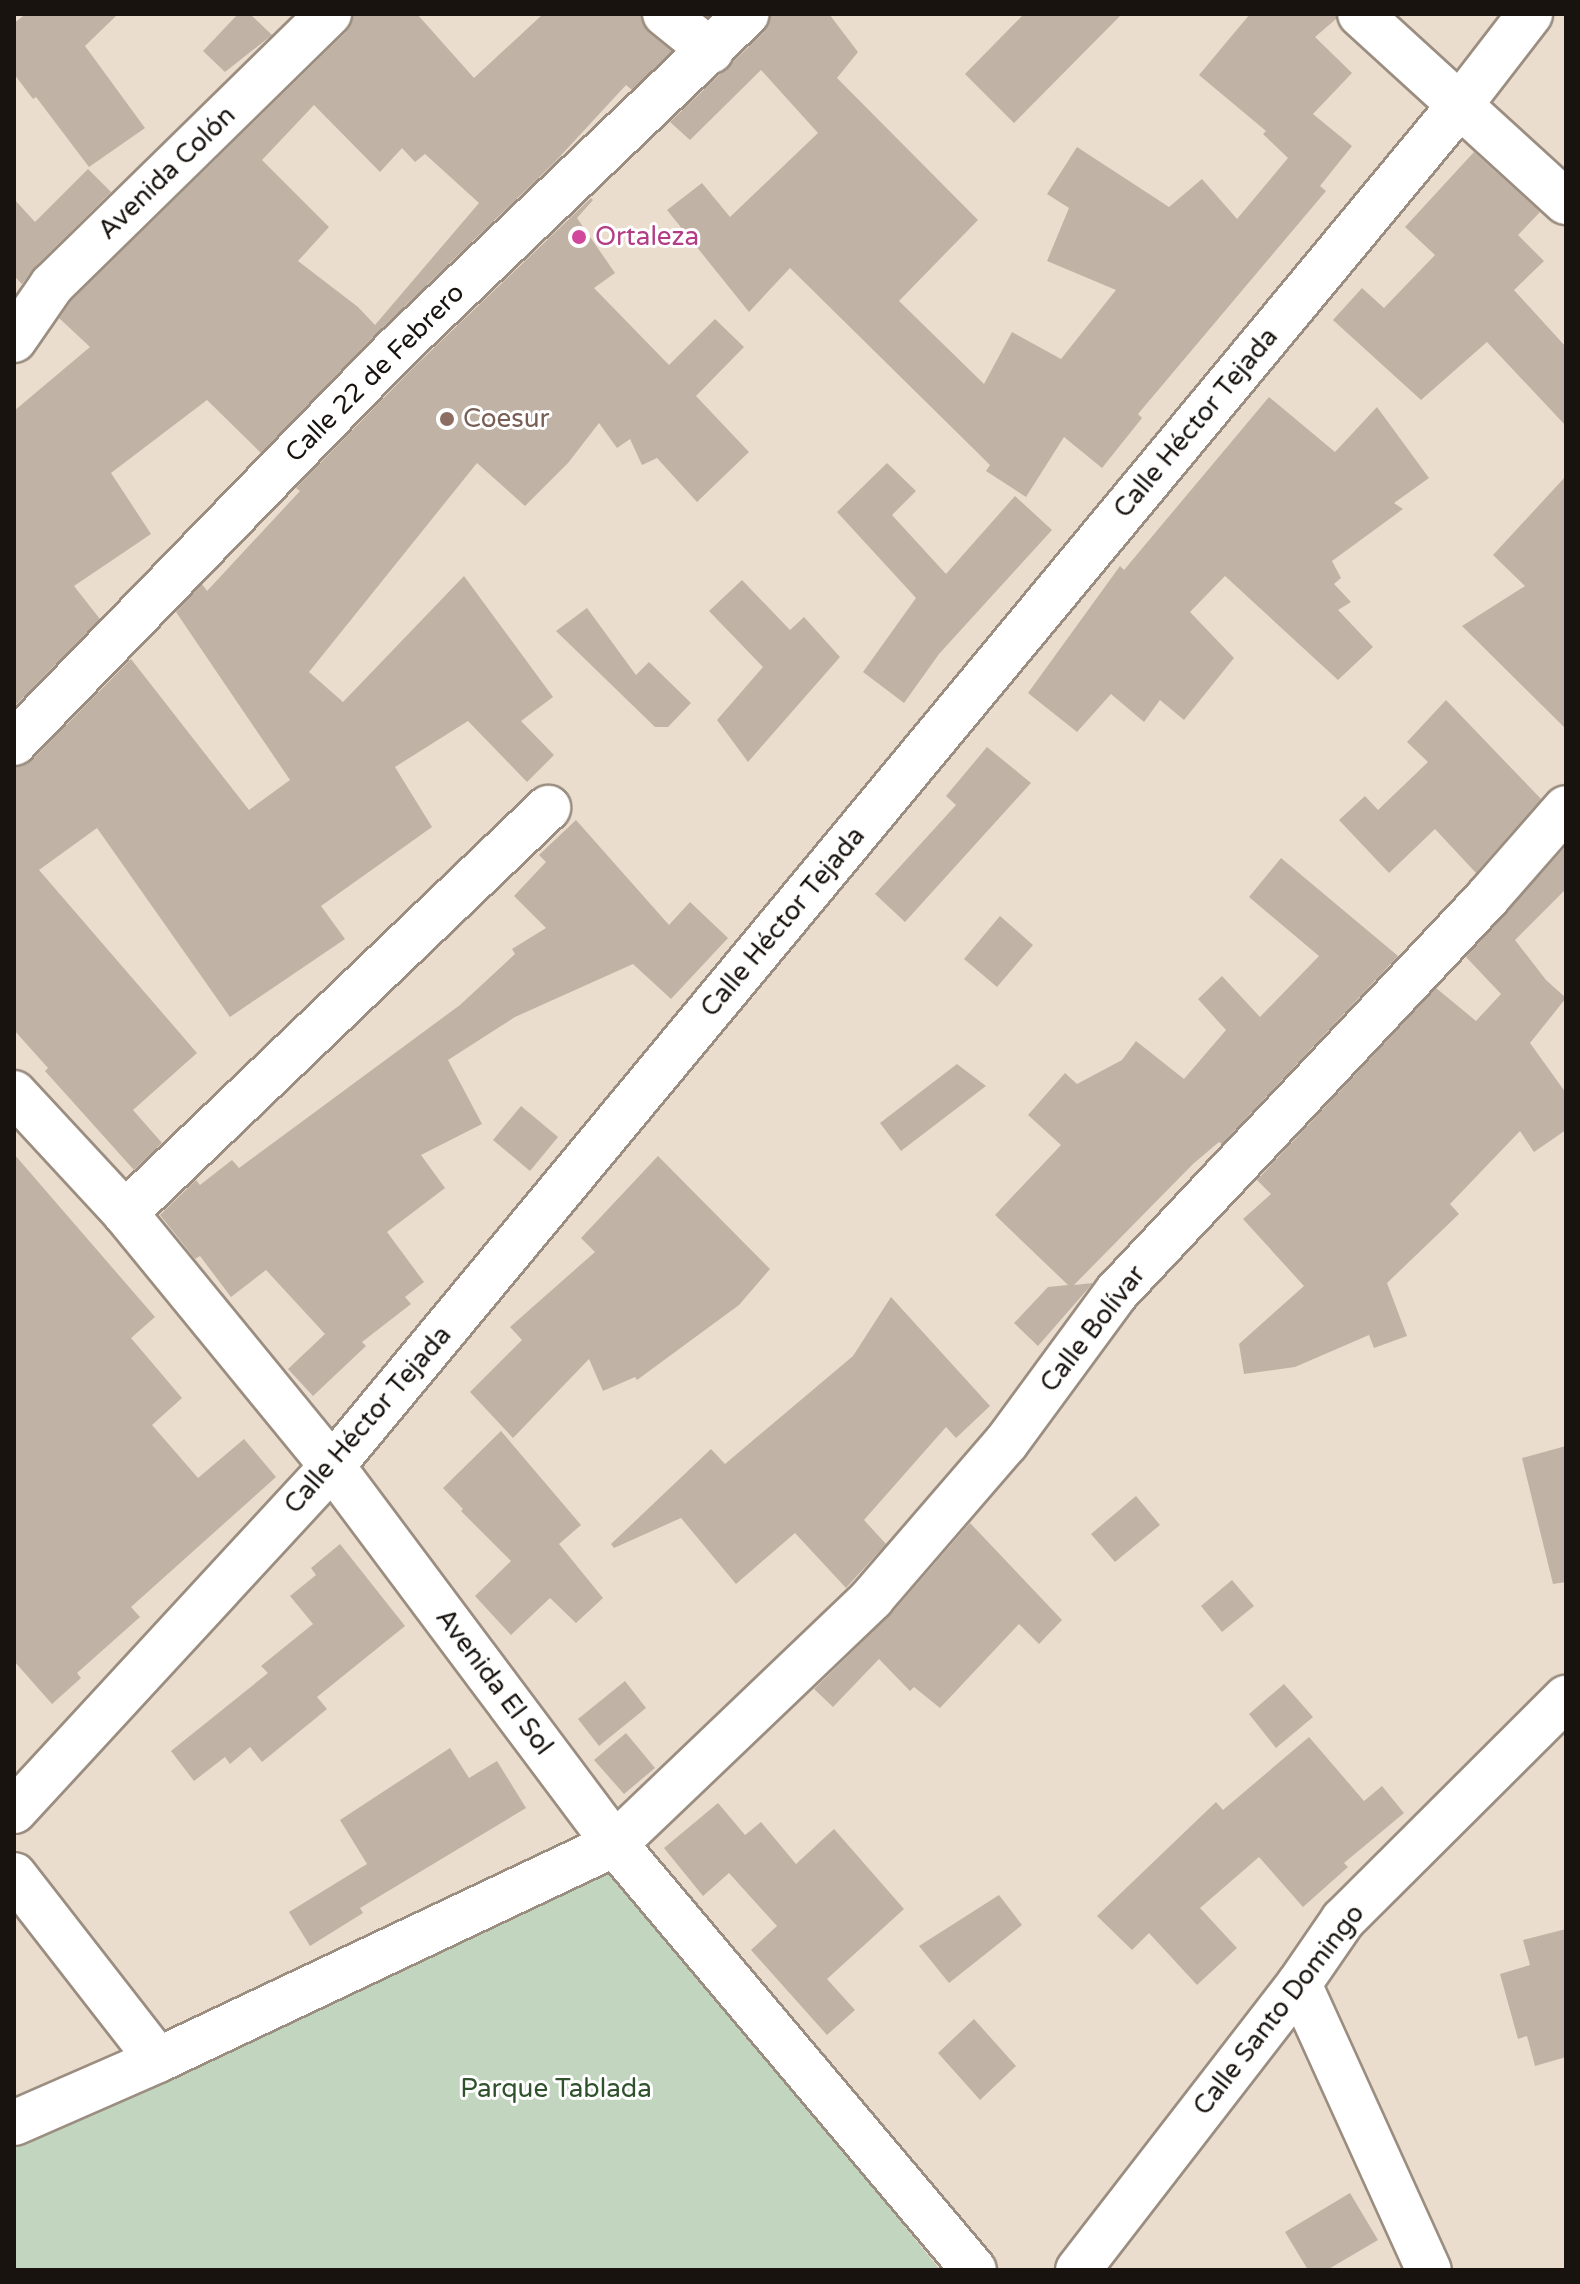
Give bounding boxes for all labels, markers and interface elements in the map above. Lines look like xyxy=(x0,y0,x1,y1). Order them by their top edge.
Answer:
street label: Avenida Colón xyxy=(92,100,242,246)
place label: Ortaleza xyxy=(595,221,699,253)
marker: Ortaleza xyxy=(570,228,588,246)
street label: Calle 22 de Febrero xyxy=(279,277,471,469)
street label: Calle Héctor Tejada xyxy=(1107,322,1285,524)
place label: Coesur xyxy=(463,403,549,435)
marker: Coesur xyxy=(438,410,456,428)
street label: Calle Héctor Tejada xyxy=(694,821,872,1023)
street label: Calle Bolívar xyxy=(1034,1260,1152,1398)
street label: Calle Héctor Tejada xyxy=(278,1320,458,1520)
street label: Avenida El Sol xyxy=(429,1603,559,1761)
street label: Calle Santo Domingo xyxy=(1187,1898,1371,2122)
park label: Parque Tablada xyxy=(460,2073,652,2105)

